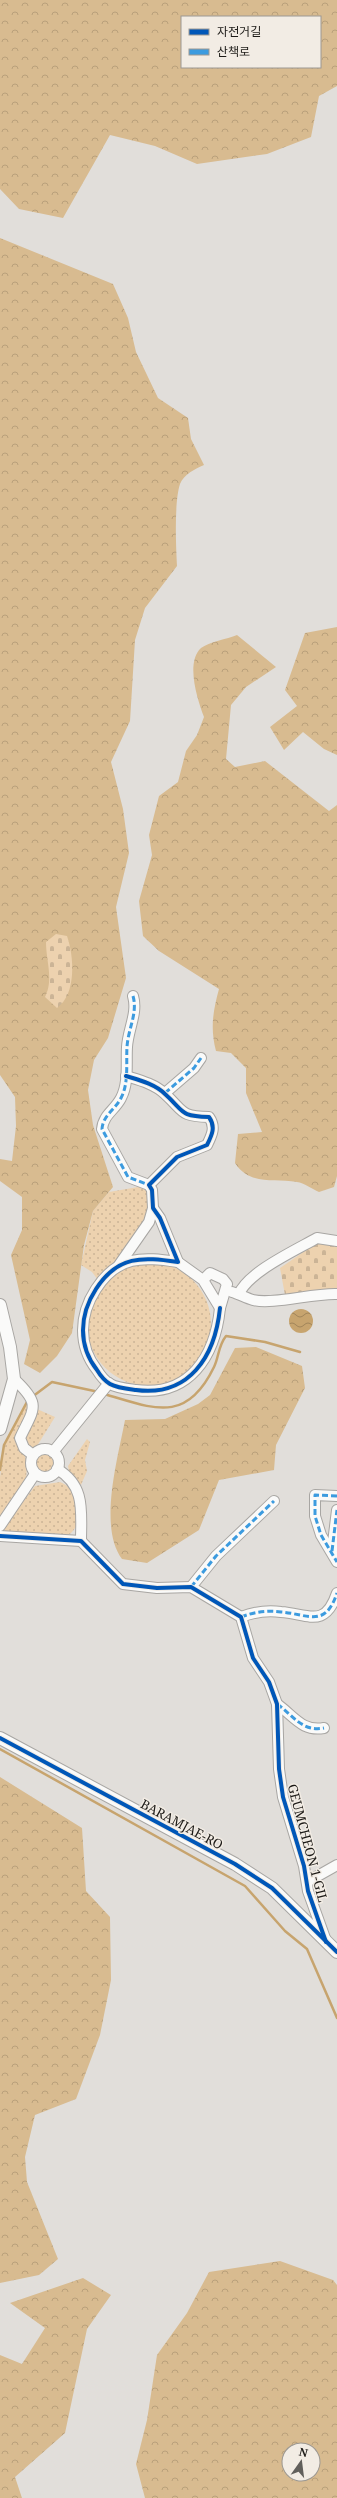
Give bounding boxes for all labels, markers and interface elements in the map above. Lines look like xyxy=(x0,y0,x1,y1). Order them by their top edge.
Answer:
legend xyxy=(181,16,321,68)
text: 자전거길 xyxy=(217,23,261,40)
text: 산책로 xyxy=(217,43,250,60)
street label: GEUMCHEON 1-GIL xyxy=(284,1782,332,1904)
street label: BARAMJAE-RO xyxy=(138,1795,226,1853)
north arrow xyxy=(281,2442,321,2482)
text: N xyxy=(298,2443,310,2460)

